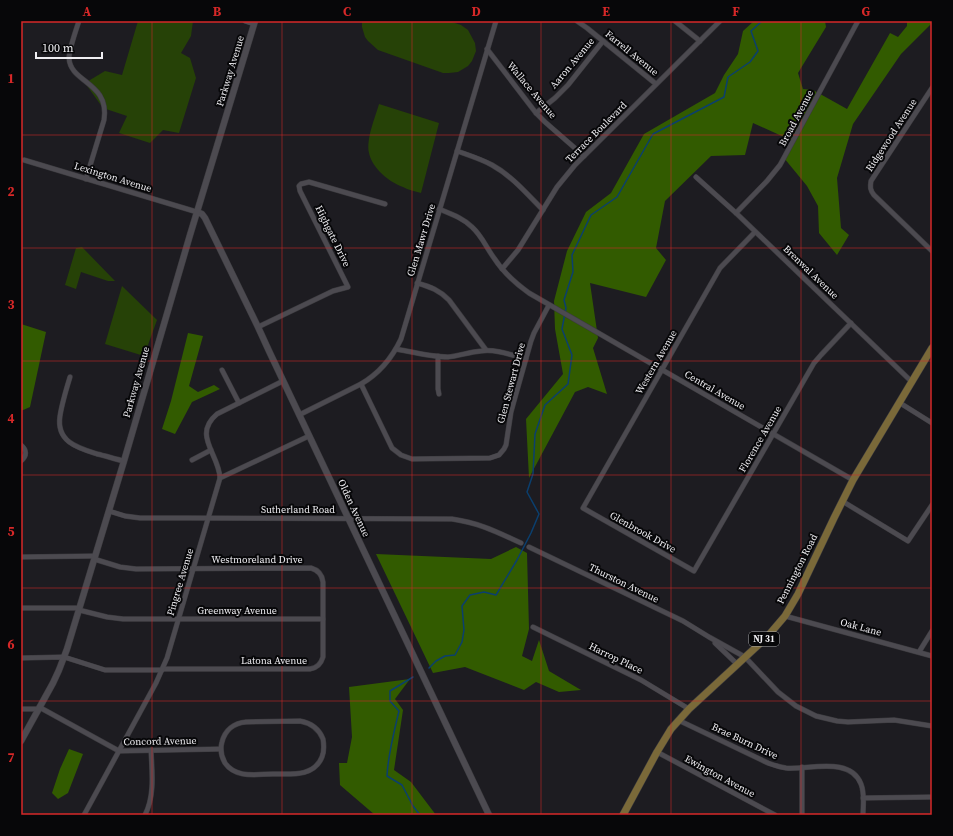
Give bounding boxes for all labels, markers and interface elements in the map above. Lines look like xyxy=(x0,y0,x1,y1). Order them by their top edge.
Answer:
text: A xyxy=(83,3,92,20)
text: B xyxy=(213,3,222,20)
text: C xyxy=(343,3,351,20)
text: D xyxy=(471,3,481,20)
text: E xyxy=(602,3,610,20)
text: F xyxy=(732,3,740,20)
text: G xyxy=(862,3,871,20)
street label: Farrell Avenue xyxy=(603,28,661,78)
scale bar xyxy=(36,34,102,60)
street label: Parkway Avenue xyxy=(213,34,247,108)
street label: Aaron Avenue xyxy=(547,35,597,91)
text: 100 m xyxy=(42,40,74,56)
street label: Wallace Avenue xyxy=(504,59,560,121)
text: 1 xyxy=(7,70,15,87)
street label: Broad Avenue xyxy=(776,88,816,148)
street label: Ridgewood Avenue xyxy=(863,96,919,174)
street label: Terrace Boulevard xyxy=(563,98,630,165)
street label: Lexington Avenue xyxy=(73,159,153,195)
text: 2 xyxy=(7,183,15,200)
street label: Glen Mawr Drive xyxy=(404,202,438,278)
street label: Highgate Drive xyxy=(313,203,353,269)
street label: Brenwal Avenue xyxy=(781,242,841,302)
text: 3 xyxy=(7,296,15,313)
street label: Western Avenue xyxy=(632,328,680,396)
street label: Glen Stewart Drive xyxy=(494,341,528,425)
street label: Parkway Avenue xyxy=(120,345,152,419)
street label: Central Avenue xyxy=(682,367,748,413)
street label: Florence Avenue xyxy=(736,403,784,475)
text: 4 xyxy=(7,410,15,427)
street label: Olden Avenue xyxy=(335,477,373,539)
street label: Sutherland Road xyxy=(261,503,335,516)
street label: Glenbrook Drive xyxy=(608,508,678,556)
text: 5 xyxy=(7,523,15,540)
street label: Pennington Road xyxy=(774,531,820,606)
street label: Pingree Avenue xyxy=(164,547,196,617)
street label: Westmoreland Drive xyxy=(211,553,303,566)
street label: Thurston Avenue xyxy=(587,560,661,606)
street label: Greenway Avenue xyxy=(197,604,277,617)
street label: Oak Lane xyxy=(839,615,883,639)
road number: NJ 31 xyxy=(749,632,779,646)
text: 6 xyxy=(7,636,15,653)
street label: Harrop Place xyxy=(587,639,645,677)
street label: Latona Avenue xyxy=(241,654,307,667)
street label: Brae Burn Drive xyxy=(710,720,780,762)
street label: Concord Avenue xyxy=(123,734,197,748)
text: 7 xyxy=(7,749,15,766)
street label: Ewington Avenue xyxy=(683,752,757,800)

